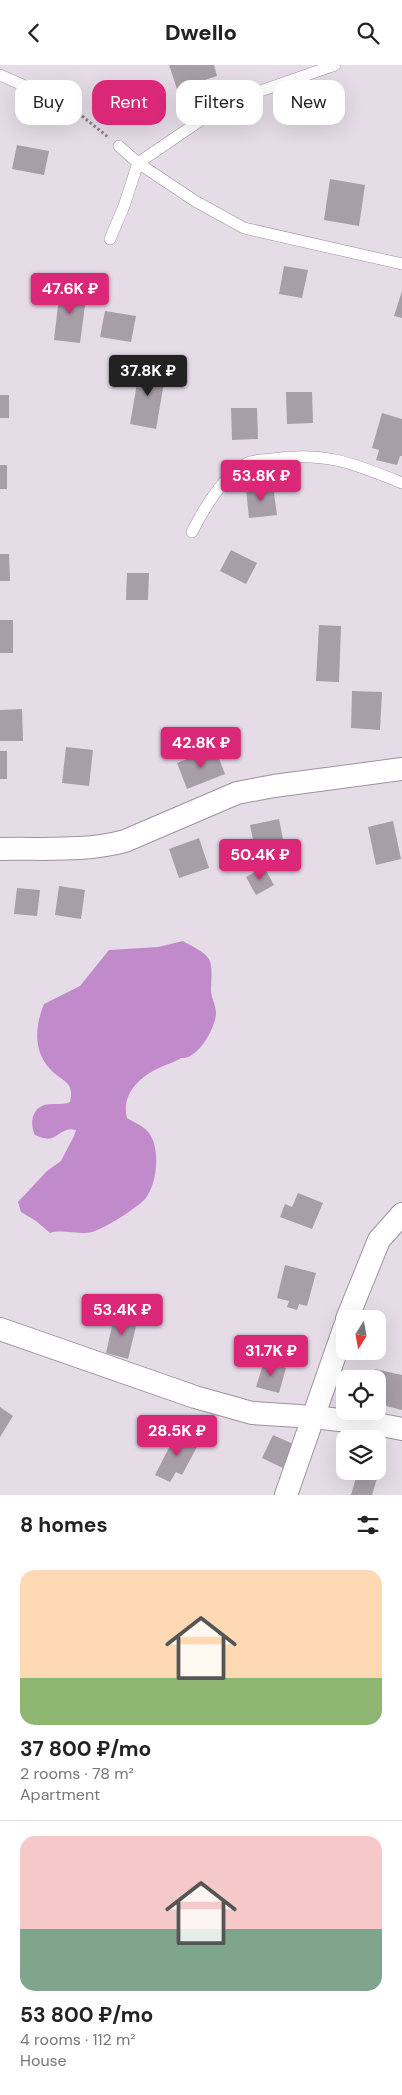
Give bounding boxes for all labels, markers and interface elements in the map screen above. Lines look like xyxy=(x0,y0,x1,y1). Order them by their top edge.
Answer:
text: Dwello xyxy=(165,18,237,47)
icon: back xyxy=(20,19,48,47)
icon: search xyxy=(354,19,382,47)
chip: Buy xyxy=(15,80,82,125)
chip: Rent xyxy=(92,80,166,125)
chip: Filters xyxy=(176,80,263,125)
chip: New xyxy=(273,80,345,125)
pin: 47.6K ₽ xyxy=(24,273,116,315)
text: 47.6K ₽ xyxy=(42,278,98,299)
pin: 37.8K ₽ xyxy=(102,355,194,397)
text: 37.8K ₽ xyxy=(120,360,176,381)
pin: 53.8K ₽ xyxy=(215,459,307,502)
text: 53.8K ₽ xyxy=(232,465,290,486)
pin: 42.8K ₽ xyxy=(155,727,247,769)
text: 42.8K ₽ xyxy=(172,732,230,753)
pin: 50.4K ₽ xyxy=(214,839,306,881)
text: 50.4K ₽ xyxy=(230,844,290,865)
pin: 53.4K ₽ xyxy=(76,1293,168,1336)
text: 53.4K ₽ xyxy=(93,1299,151,1320)
north arrow xyxy=(336,1310,386,1360)
map controls xyxy=(336,1310,386,1480)
pin: 31.7K ₽ xyxy=(225,1335,317,1377)
text: 31.7K ₽ xyxy=(245,1340,297,1361)
button: locate xyxy=(336,1370,386,1420)
pin: 28.5K ₽ xyxy=(131,1415,223,1457)
text: 28.5K ₽ xyxy=(148,1420,206,1441)
button: layers xyxy=(336,1430,386,1480)
text: 8 homes xyxy=(20,1511,108,1539)
icon: filters xyxy=(354,1511,382,1539)
icon: home xyxy=(156,1603,246,1693)
text: 37 800 ₽/mo xyxy=(20,1735,151,1763)
text: 2 rooms · 78 m² xyxy=(20,1763,134,1784)
text: Apartment xyxy=(20,1784,100,1805)
icon: home xyxy=(156,1868,246,1958)
text: 53 800 ₽/mo xyxy=(20,2001,153,2029)
text: 4 rooms · 112 m² xyxy=(20,2029,136,2050)
text: House xyxy=(20,2050,67,2071)

